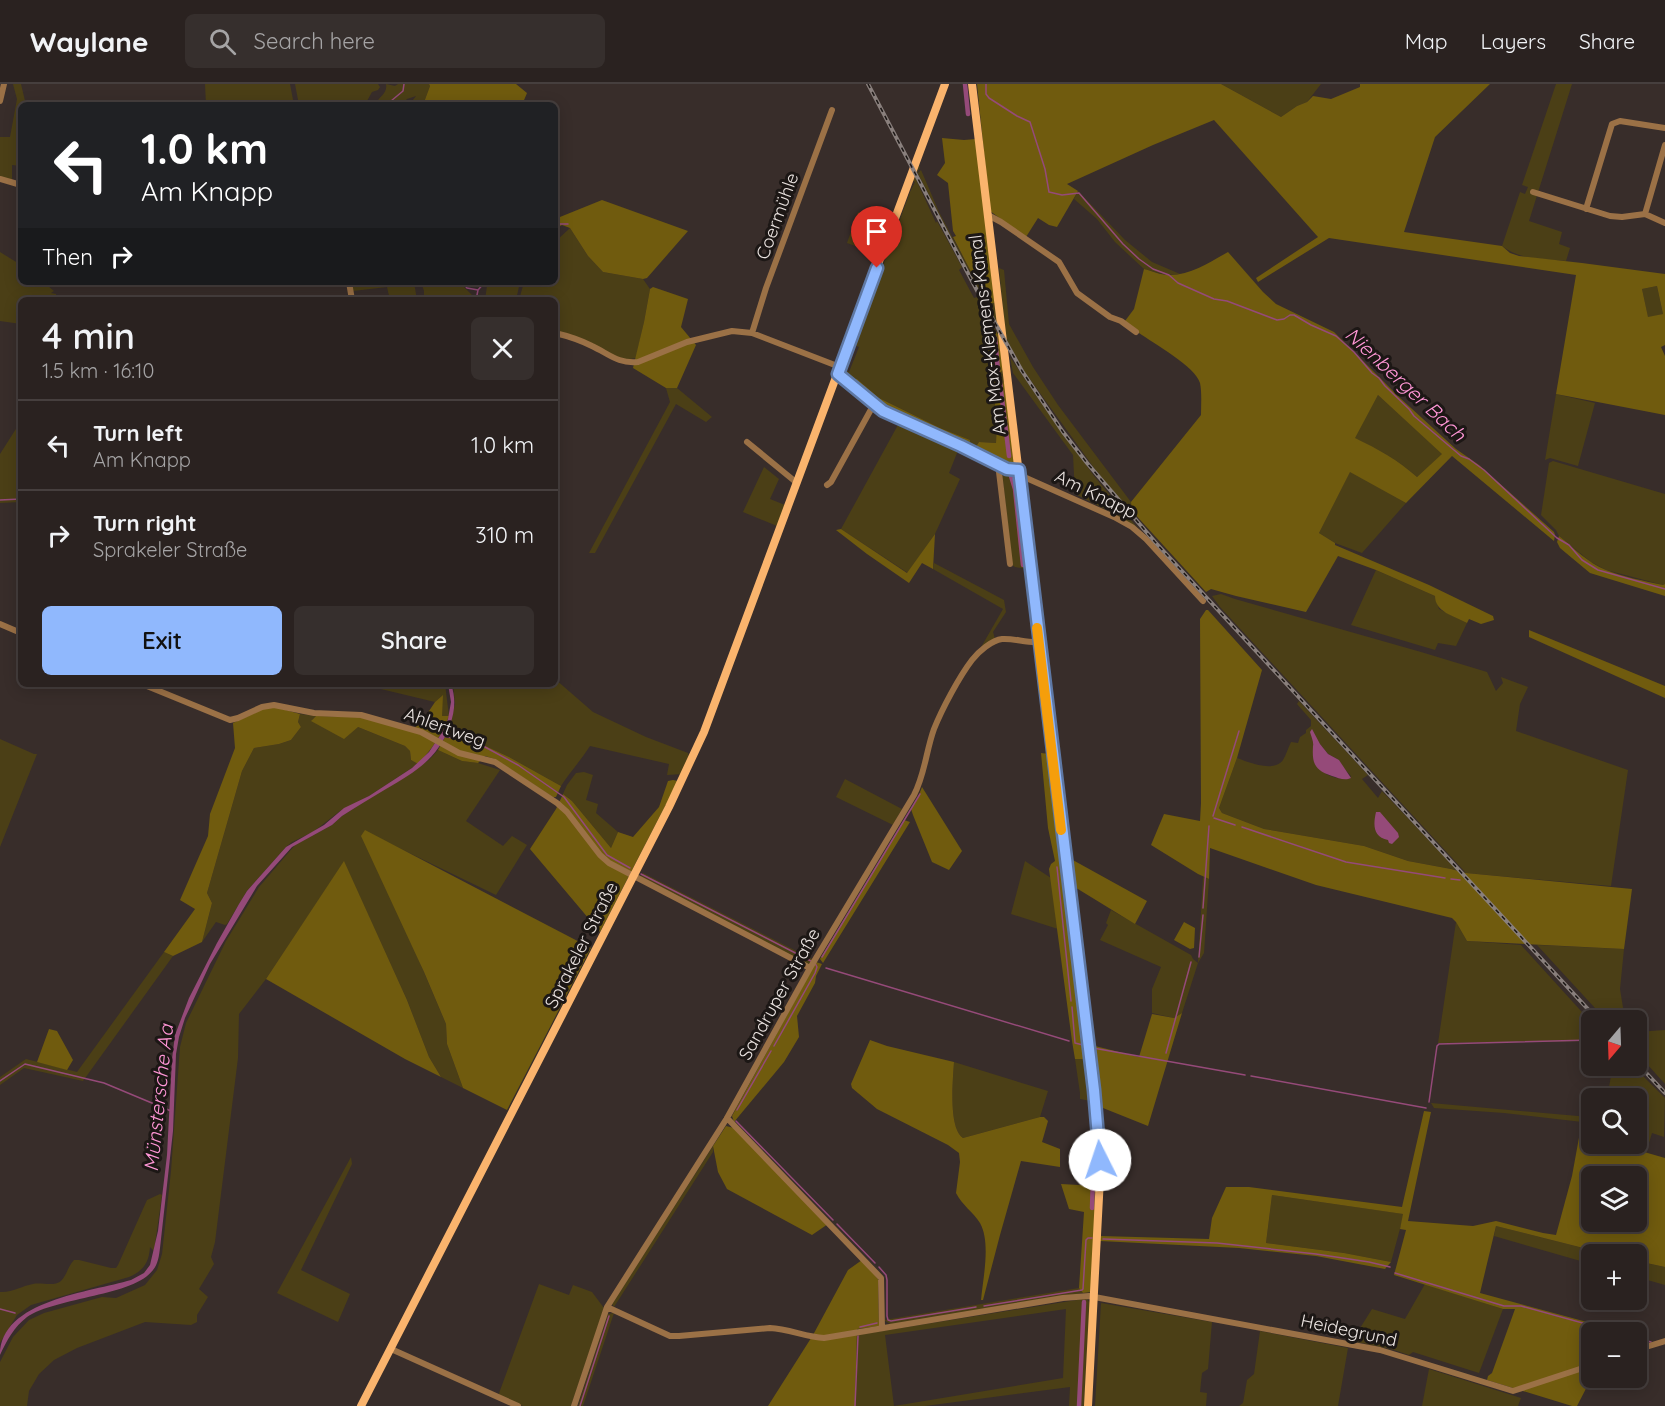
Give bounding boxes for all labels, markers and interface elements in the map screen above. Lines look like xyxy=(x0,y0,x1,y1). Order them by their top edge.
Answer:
search box xyxy=(185,14,605,68)
text: Waylane xyxy=(30,24,149,59)
icon: search xyxy=(206,25,239,58)
text: Search here xyxy=(254,27,375,55)
text: Map xyxy=(1405,28,1448,54)
text: Layers xyxy=(1481,28,1546,54)
text: Share xyxy=(1579,28,1635,54)
text: 1.0 km xyxy=(141,122,268,175)
icon: left xyxy=(42,126,120,204)
street label: Coermühle xyxy=(751,169,803,263)
text: Am Knapp xyxy=(141,174,273,208)
pin xyxy=(851,206,902,268)
icon: arrive xyxy=(860,215,893,248)
street label: Am Max-Klemens-Kanal xyxy=(963,233,1011,437)
icon: right xyxy=(105,240,138,273)
text: Then xyxy=(42,243,93,271)
text: 4 min xyxy=(42,313,135,358)
button: close xyxy=(471,317,534,380)
water label: Nienberger Bach xyxy=(1340,322,1472,447)
text: 1.5 km · 16:10 xyxy=(42,358,154,383)
text: Turn left xyxy=(93,419,183,447)
icon: left xyxy=(42,429,75,462)
text: 1.0 km xyxy=(471,431,534,459)
text: Am Knapp xyxy=(93,447,191,472)
street label: Am Knapp xyxy=(1051,464,1141,524)
text: Turn right xyxy=(93,509,197,537)
icon: right xyxy=(42,519,75,552)
text: 310 m xyxy=(475,521,534,549)
text: Sprakeler Straße xyxy=(93,537,247,562)
button: Exit xyxy=(42,606,282,675)
button: Share xyxy=(294,606,534,675)
street label: Ahlertweg xyxy=(401,702,489,752)
street label: Sprakeler Straße xyxy=(539,878,623,1012)
street label: Sandruper Straße xyxy=(733,924,825,1064)
north arrow xyxy=(1581,1010,1647,1076)
map controls xyxy=(1581,1010,1647,1388)
water label: Münstersche Aa xyxy=(138,1021,178,1173)
button: search xyxy=(1581,1088,1647,1154)
position arrow xyxy=(1068,1128,1132,1192)
button: layers xyxy=(1581,1166,1647,1232)
button: + xyxy=(1581,1244,1647,1310)
street label: Heidegrund xyxy=(1299,1309,1399,1351)
button: − xyxy=(1581,1322,1647,1388)

